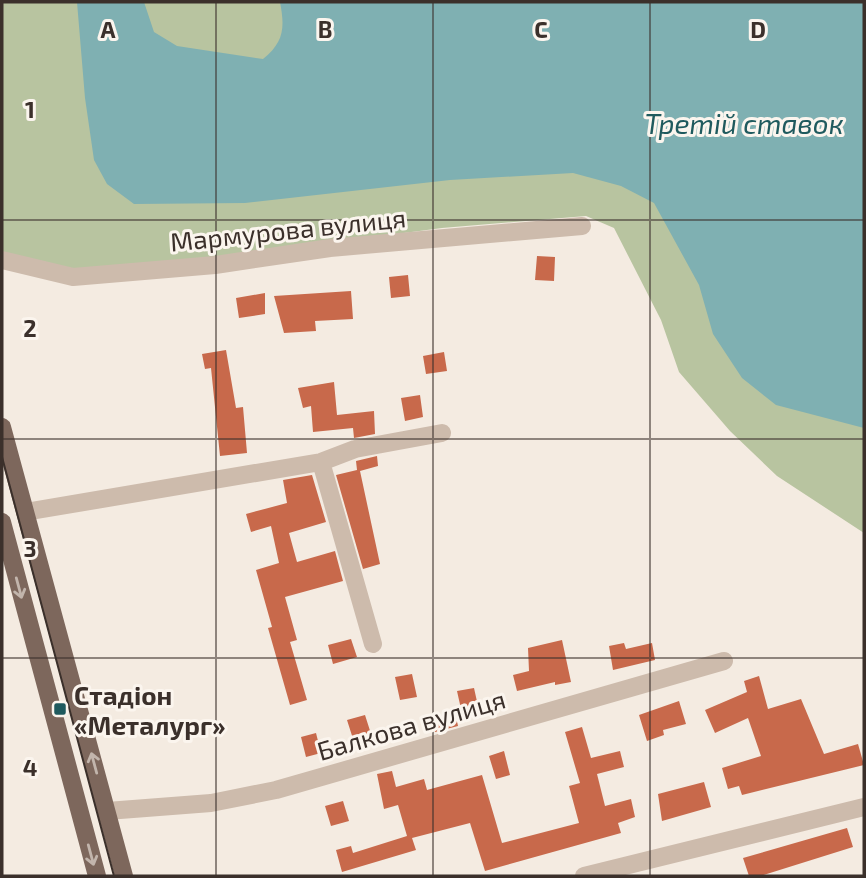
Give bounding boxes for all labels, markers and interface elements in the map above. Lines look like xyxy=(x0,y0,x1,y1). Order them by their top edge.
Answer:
text: A xyxy=(100,15,116,43)
text: B xyxy=(318,15,332,43)
text: C xyxy=(534,15,548,43)
text: D xyxy=(750,15,766,43)
text: 1 xyxy=(25,95,35,123)
water label: Третій ставок xyxy=(644,106,844,140)
street label: Мармурова вулиця xyxy=(169,201,407,258)
text: 2 xyxy=(23,314,37,342)
text: 3 xyxy=(23,534,37,562)
one-way arrow xyxy=(14,576,27,598)
place label: Стадіон «Металург» xyxy=(74,679,226,740)
street label: Балкова вулиця xyxy=(313,682,509,767)
marker: Стадіон «Металург» xyxy=(52,701,68,717)
one-way arrow xyxy=(86,752,99,774)
text: 4 xyxy=(23,753,37,781)
one-way arrow xyxy=(85,843,98,866)

